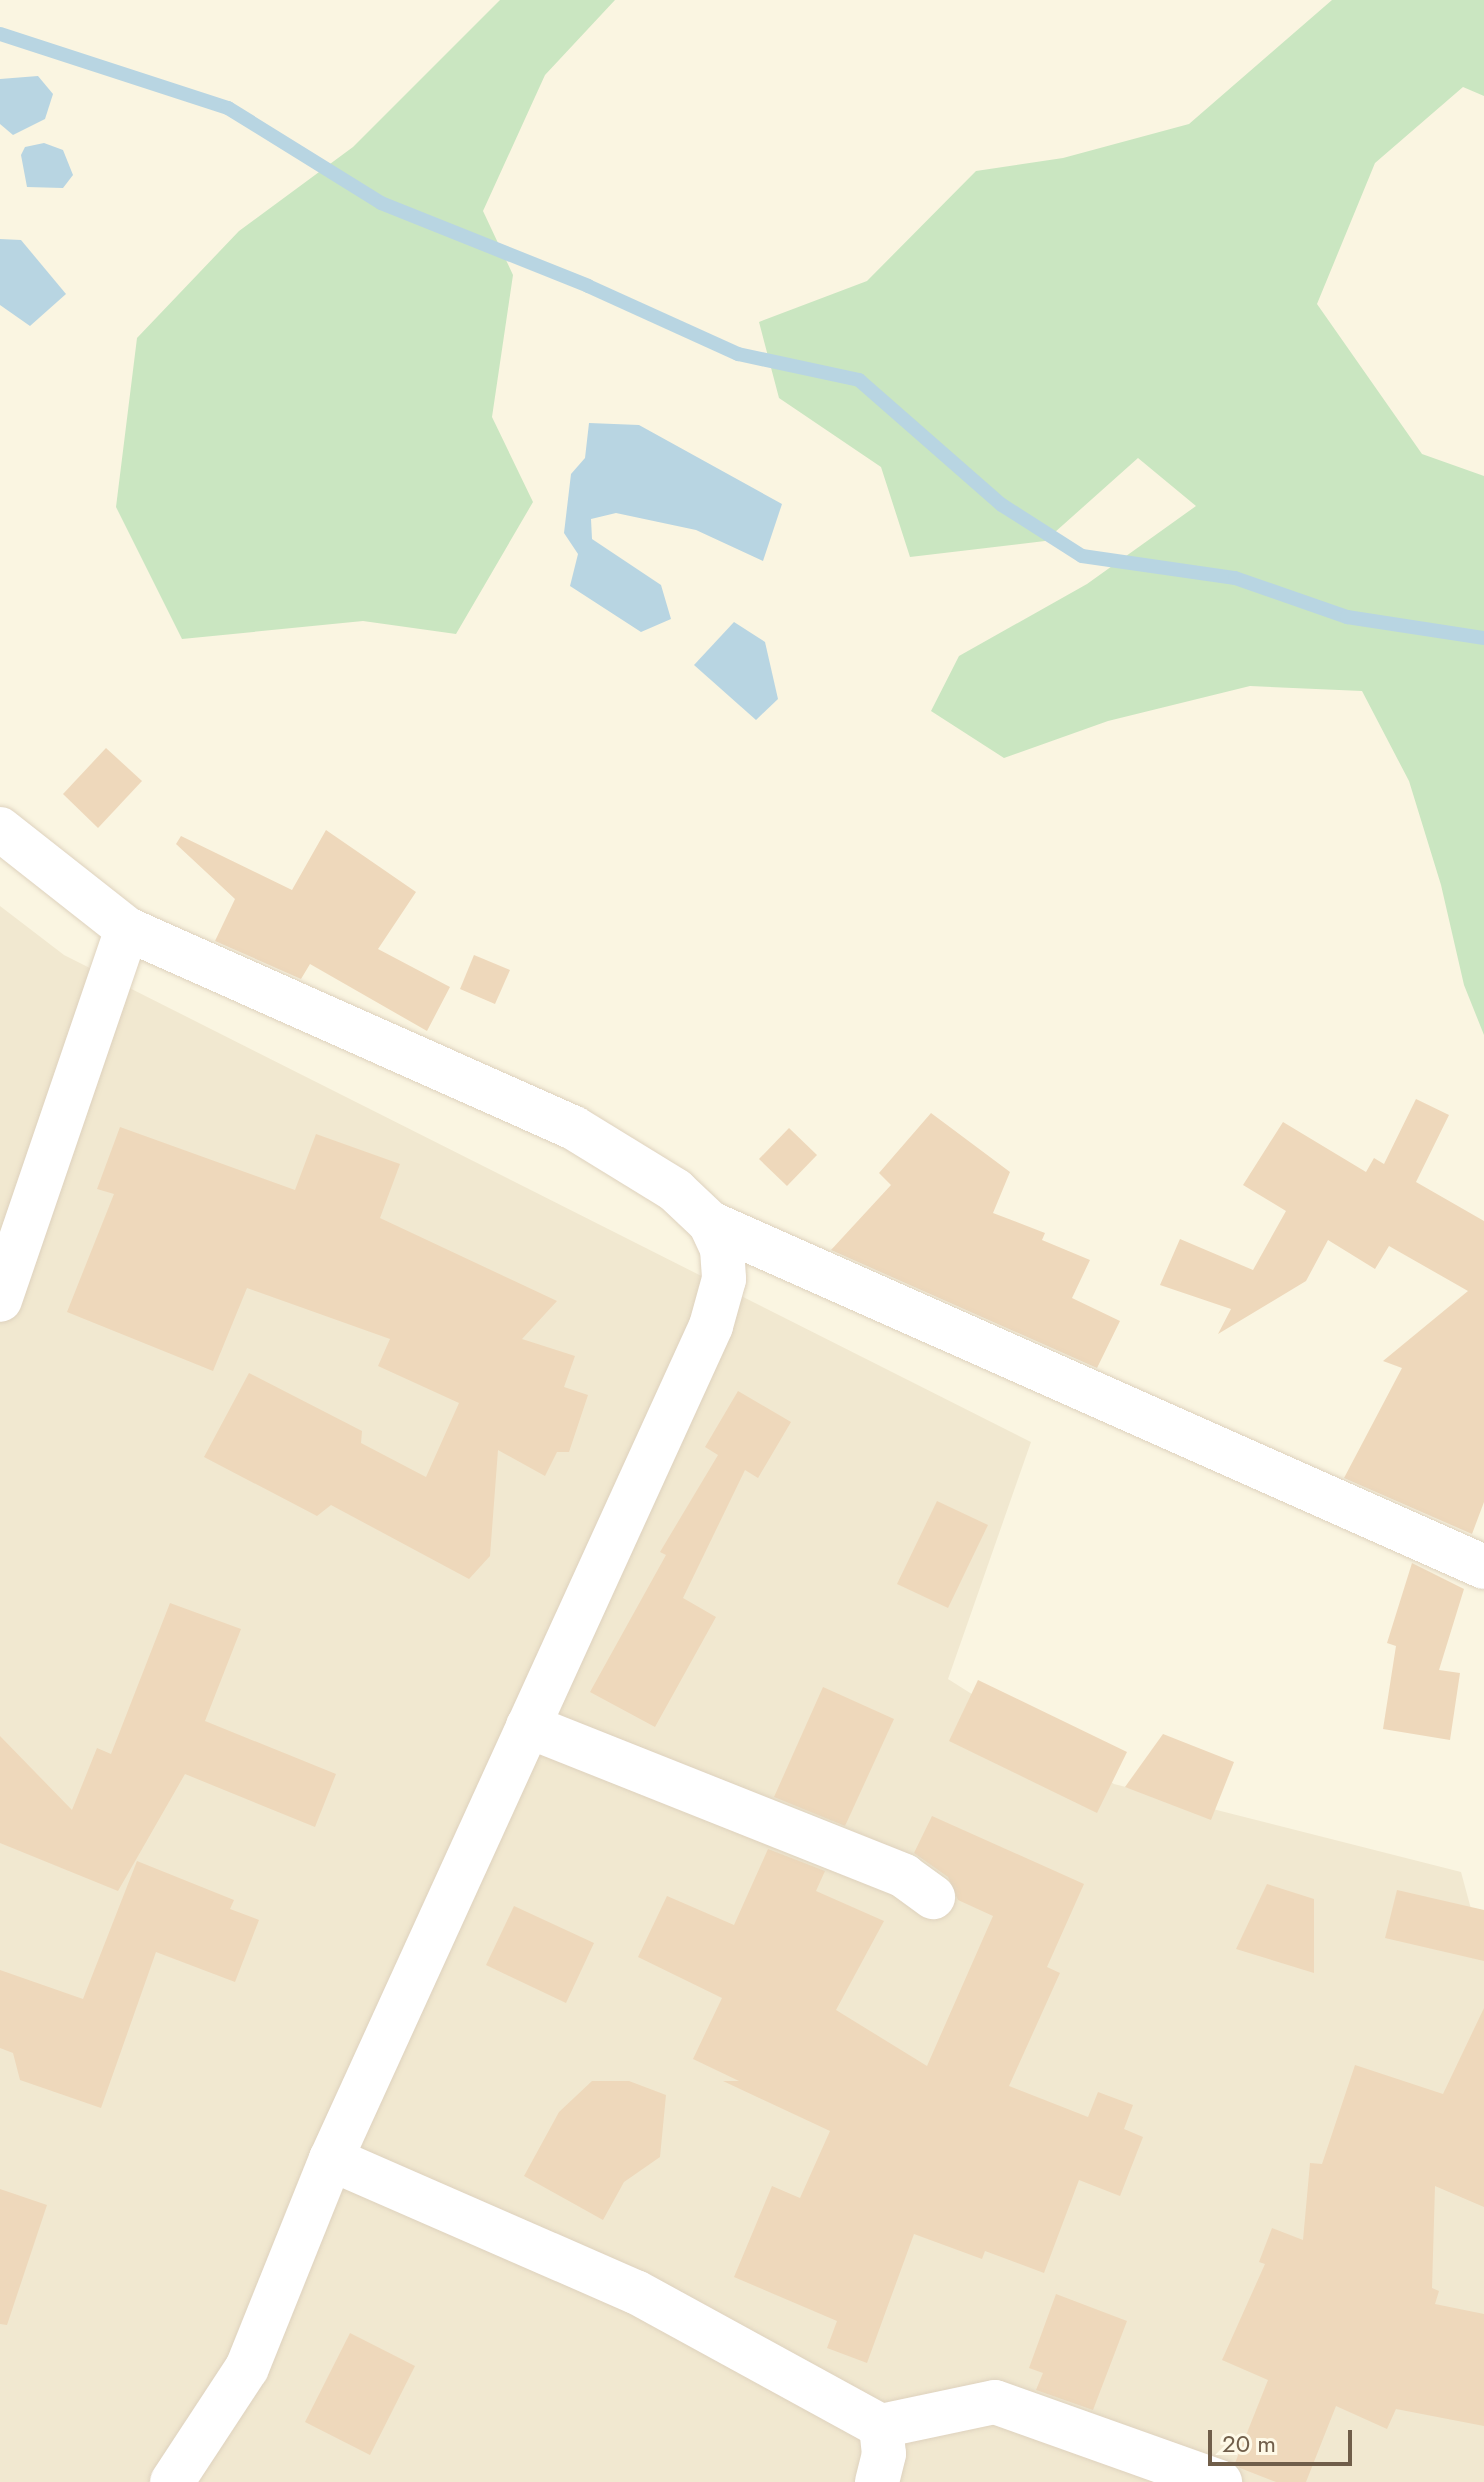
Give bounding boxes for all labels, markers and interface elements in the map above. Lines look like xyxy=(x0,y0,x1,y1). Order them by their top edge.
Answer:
scale bar xyxy=(1212,2414,1356,2464)
text: 20 m xyxy=(1222,2426,1276,2461)

